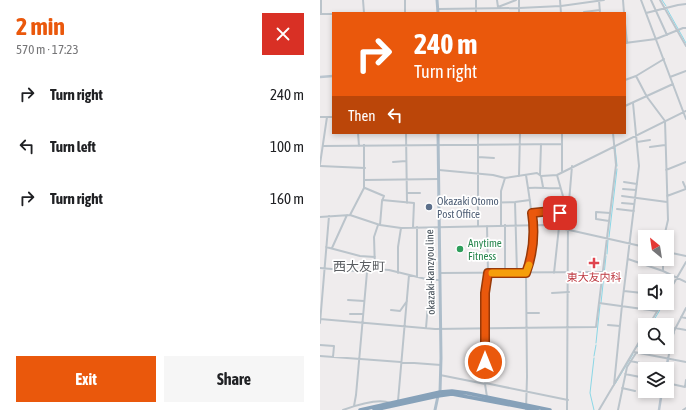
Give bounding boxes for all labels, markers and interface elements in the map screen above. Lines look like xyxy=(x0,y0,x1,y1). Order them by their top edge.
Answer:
text: 2 min xyxy=(16,13,65,40)
button: close xyxy=(262,13,304,55)
icon: right xyxy=(348,28,400,80)
text: 240 m xyxy=(414,28,477,60)
text: 570 m · 17:23 xyxy=(16,42,79,57)
text: Turn right xyxy=(414,61,477,82)
icon: right xyxy=(16,83,38,105)
text: Turn right xyxy=(50,86,103,103)
text: 240 m xyxy=(270,86,304,103)
icon: left xyxy=(384,104,406,126)
text: Then xyxy=(348,107,376,124)
icon: left xyxy=(16,135,38,157)
text: Turn left xyxy=(50,138,96,155)
text: 100 m xyxy=(270,138,304,155)
icon: right xyxy=(16,187,38,209)
text: Turn right xyxy=(50,190,103,207)
text: 160 m xyxy=(270,190,304,207)
place label: Okazaki Otomo Post Office xyxy=(437,195,499,220)
pin xyxy=(543,196,577,230)
marker: Okazaki Otomo Post Office xyxy=(424,202,434,212)
icon: arrive xyxy=(549,202,571,224)
street label: okazaki-kanzyou line xyxy=(423,229,437,315)
north arrow xyxy=(638,230,674,266)
map controls xyxy=(638,230,674,398)
place label: Anytime Fitness xyxy=(468,237,502,262)
marker: Anytime Fitness xyxy=(455,244,465,254)
marker: 東大友内科 xyxy=(588,257,600,269)
district label: 西大友町 xyxy=(333,259,385,274)
place label: 東大友内科 xyxy=(567,271,622,283)
button: sound xyxy=(638,274,674,310)
button: search xyxy=(638,318,674,354)
position arrow xyxy=(464,341,506,383)
button: Exit xyxy=(16,356,156,402)
button: Share xyxy=(164,356,304,402)
button: layers xyxy=(638,362,674,398)

